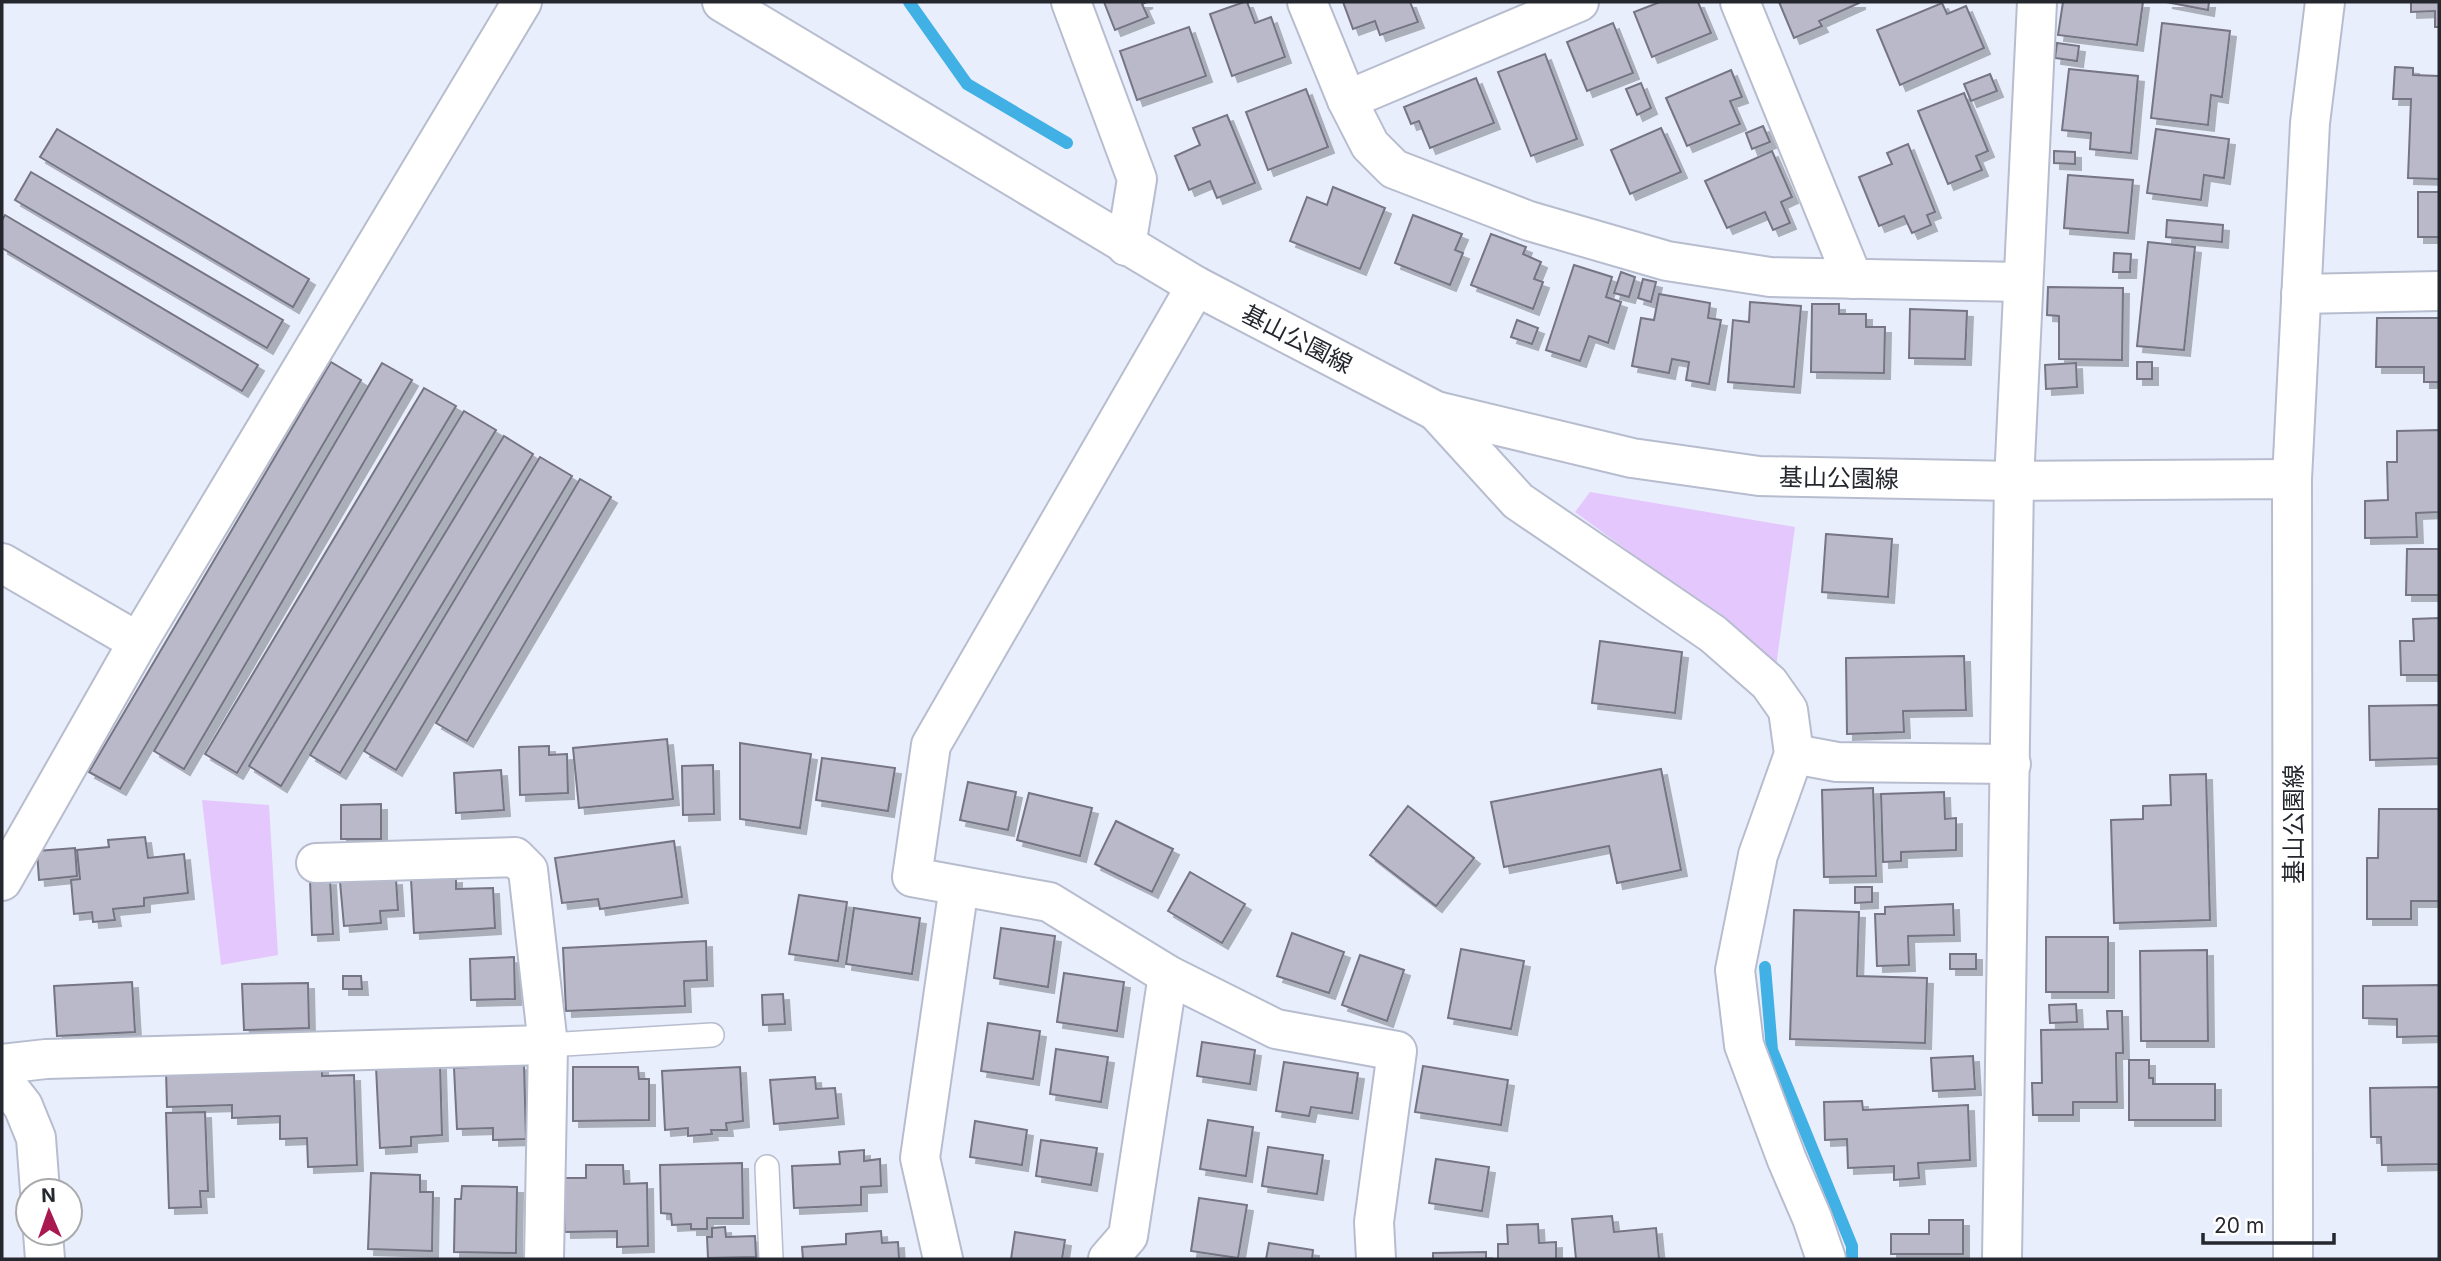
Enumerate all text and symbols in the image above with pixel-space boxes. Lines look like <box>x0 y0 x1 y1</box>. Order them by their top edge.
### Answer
street label: 基山公園線 <box>1237 299 1357 379</box>
street label: 基山公園線 <box>1779 462 1899 494</box>
street label: 基山公園線 <box>2279 764 2308 884</box>
north arrow <box>14 1177 84 1247</box>
text: N <box>41 1184 56 1207</box>
scale bar <box>2203 1202 2334 1246</box>
text: 20 m <box>2214 1213 2264 1238</box>

